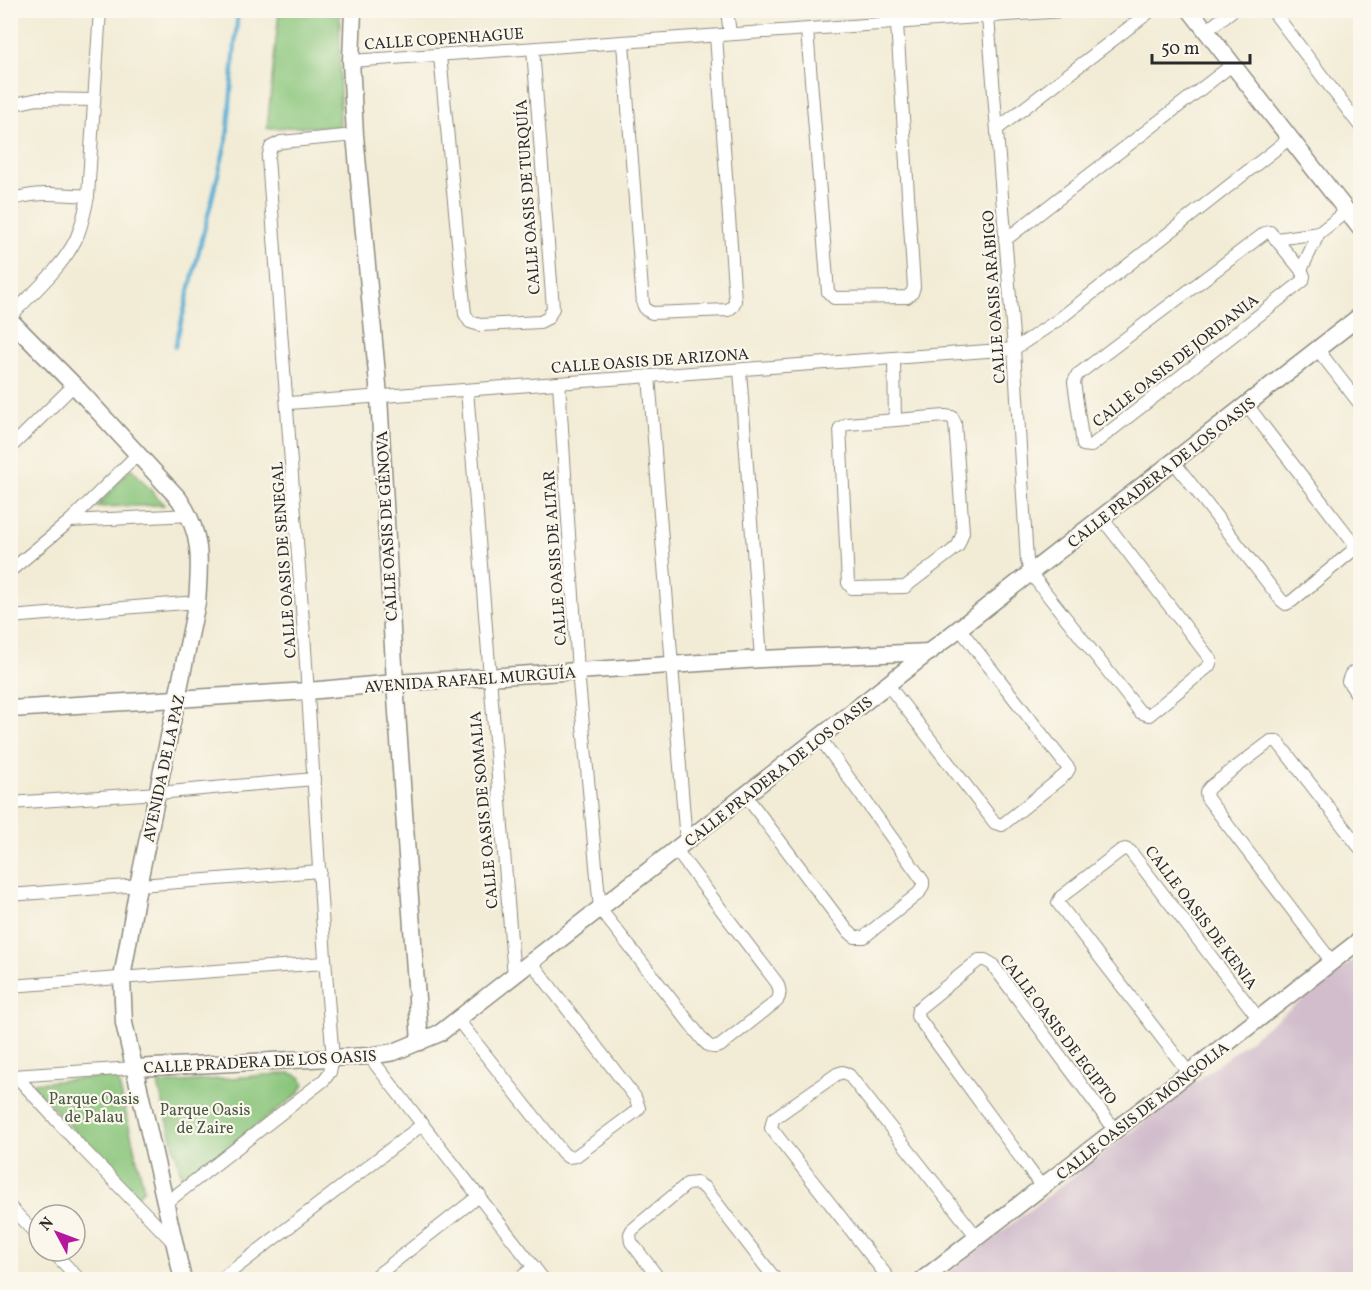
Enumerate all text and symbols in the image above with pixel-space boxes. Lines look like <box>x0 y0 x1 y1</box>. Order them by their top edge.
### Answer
street label: CALLE COPENHAGUE <box>364 23 525 57</box>
scale bar <box>1152 27 1250 65</box>
text: 50 m <box>1161 37 1200 62</box>
street label: CALLE OASIS DE TURQUÍA <box>511 98 547 295</box>
street label: CALLE OASIS ARÁBIGO <box>978 209 1012 384</box>
street label: CALLE OASIS DE JORDANIA <box>1089 290 1264 433</box>
street label: CALLE OASIS DE ARIZONA <box>550 344 750 380</box>
street label: CALLE PRADERA DE LOS OASIS <box>1063 393 1261 554</box>
street label: CALLE OASIS DE GÉNOVA <box>372 430 404 622</box>
street label: CALLE OASIS DE SENEGAL <box>267 461 303 659</box>
street label: CALLE OASIS DE ALTAR <box>539 469 573 646</box>
street label: AVENIDA RAFAEL MURGUÍA <box>364 663 577 699</box>
street label: AVENIDA DE LA PAZ <box>139 692 191 844</box>
street label: CALLE PRADERA DE LOS OASIS <box>680 692 878 853</box>
street label: CALLE OASIS DE SOMALIA <box>465 710 505 910</box>
street label: CALLE OASIS DE KENIA <box>1139 842 1262 995</box>
street label: CALLE OASIS DE EGIPTO <box>994 951 1121 1110</box>
street label: CALLE OASIS DE MONGOLIA <box>1052 1037 1234 1186</box>
street label: CALLE PRADERA DE LOS OASIS <box>143 1046 377 1080</box>
park label: Parque Oasis de Palau <box>49 1089 139 1129</box>
park label: Parque Oasis de Zaire <box>160 1100 250 1140</box>
north arrow <box>27 1203 87 1263</box>
text: N <box>35 1213 60 1236</box>

